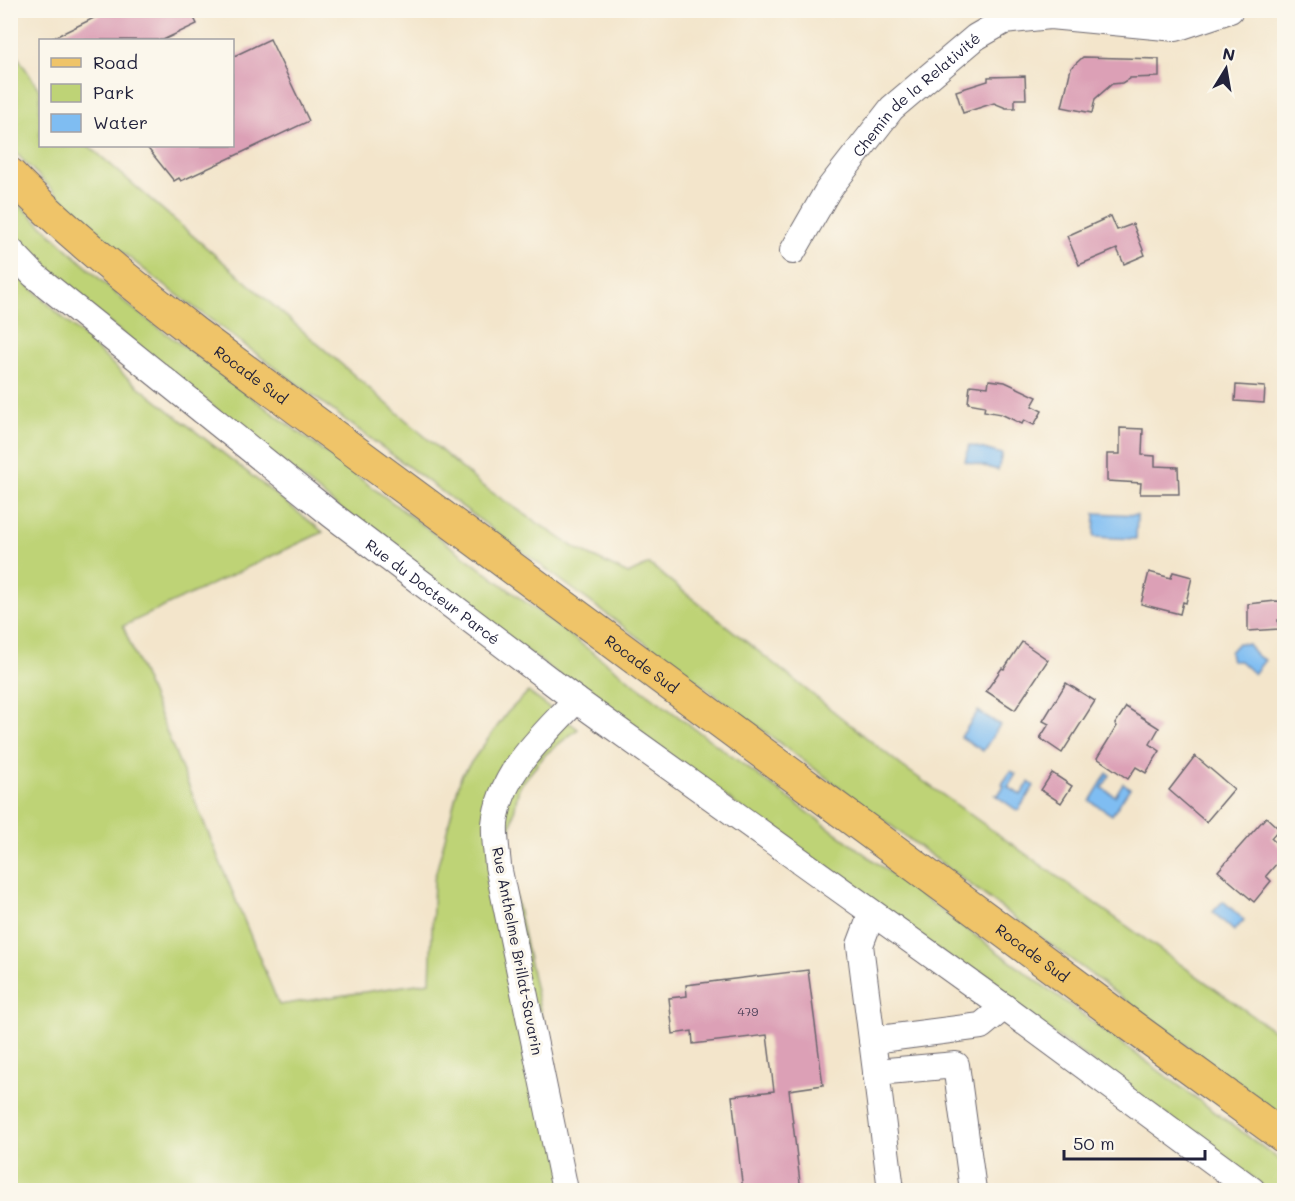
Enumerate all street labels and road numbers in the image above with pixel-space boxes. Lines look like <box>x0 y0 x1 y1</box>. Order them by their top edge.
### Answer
street label: Chemin de la Relativité <box>848 28 984 161</box>
street label: Rocade Sud <box>210 341 292 408</box>
street label: Rue du Docteur Parcé <box>362 534 504 649</box>
street label: Rocade Sud <box>601 630 683 697</box>
street label: Rue Anthelme Brillat-Savarin <box>488 845 548 1057</box>
street label: Rocade Sud <box>992 919 1073 986</box>

